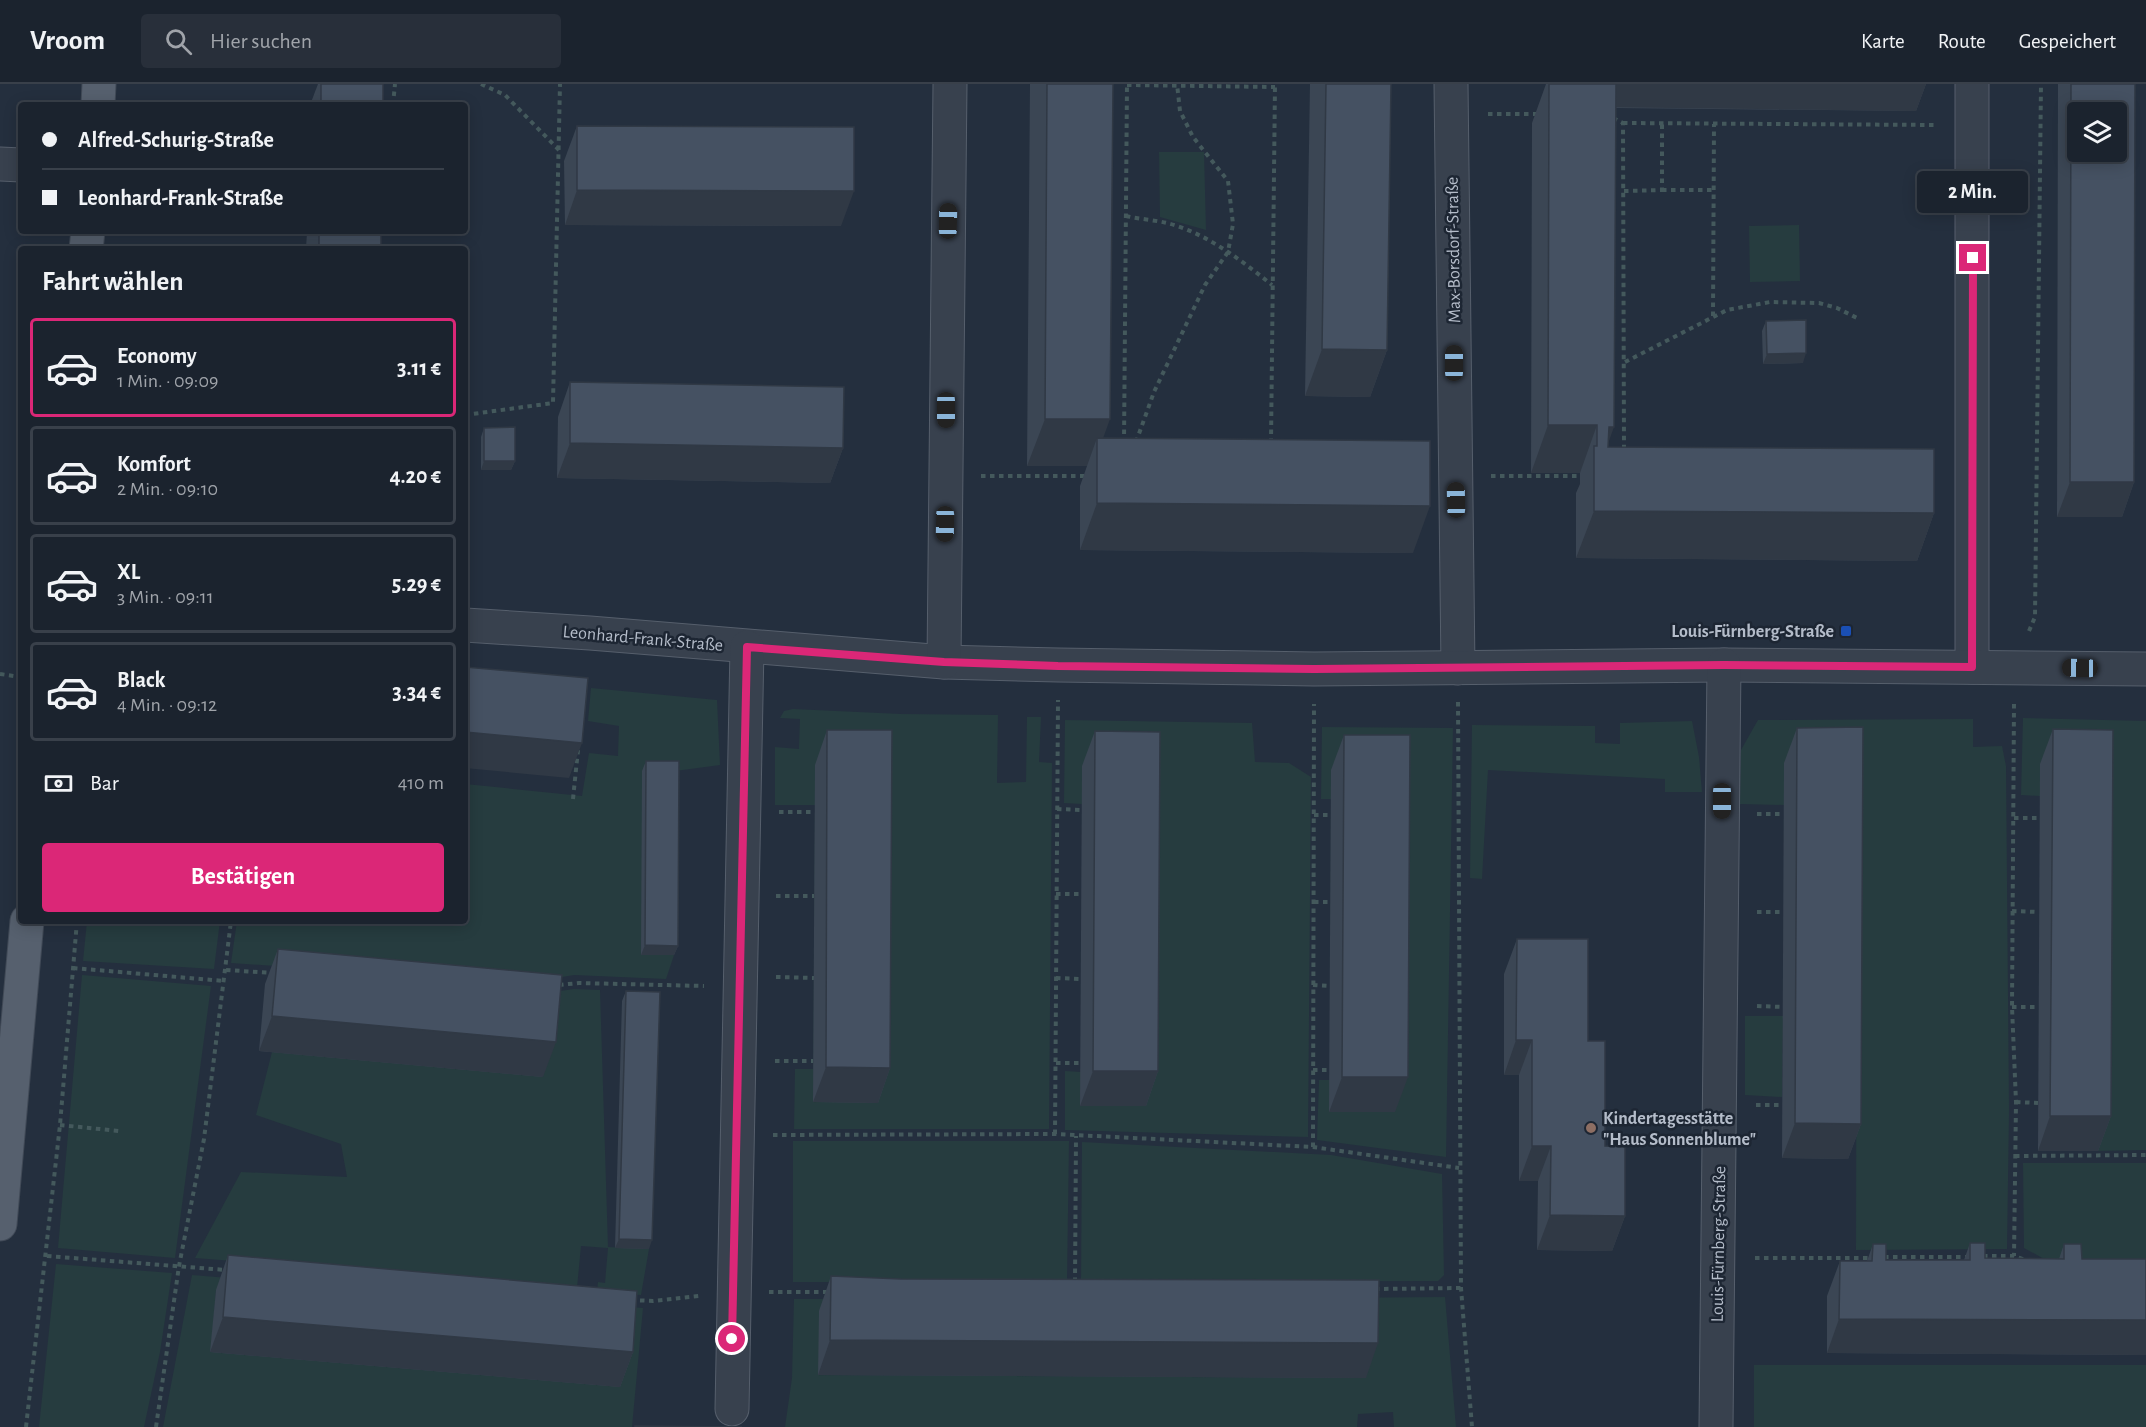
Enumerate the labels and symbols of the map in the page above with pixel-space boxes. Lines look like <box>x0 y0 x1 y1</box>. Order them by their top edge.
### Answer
callout: 2 Min. <box>1918 171 2028 213</box>
street label: Max-Borsdorf-Straße <box>1444 177 1464 323</box>
car <box>939 203 957 239</box>
route end <box>1959 244 1986 271</box>
car <box>1445 345 1463 381</box>
car <box>937 392 955 428</box>
car <box>1447 482 1465 518</box>
car <box>936 506 954 542</box>
street label: Leonhard-Frank-Straße <box>562 623 724 655</box>
place label: Louis-Fürnberg-Straße <box>1671 623 1834 641</box>
marker: Louis-Fürnberg-Straße <box>1839 624 1853 638</box>
car <box>2062 659 2098 677</box>
car <box>1713 783 1731 819</box>
place label: Kindertagesstätte "Haus Sonnenblume" <box>1603 1110 1756 1149</box>
marker: Kindertagesstätte "Haus Sonnenblume" <box>1584 1121 1598 1135</box>
street label: Louis-Fürnberg-Straße <box>1709 1166 1729 1322</box>
route start <box>718 1325 745 1352</box>

